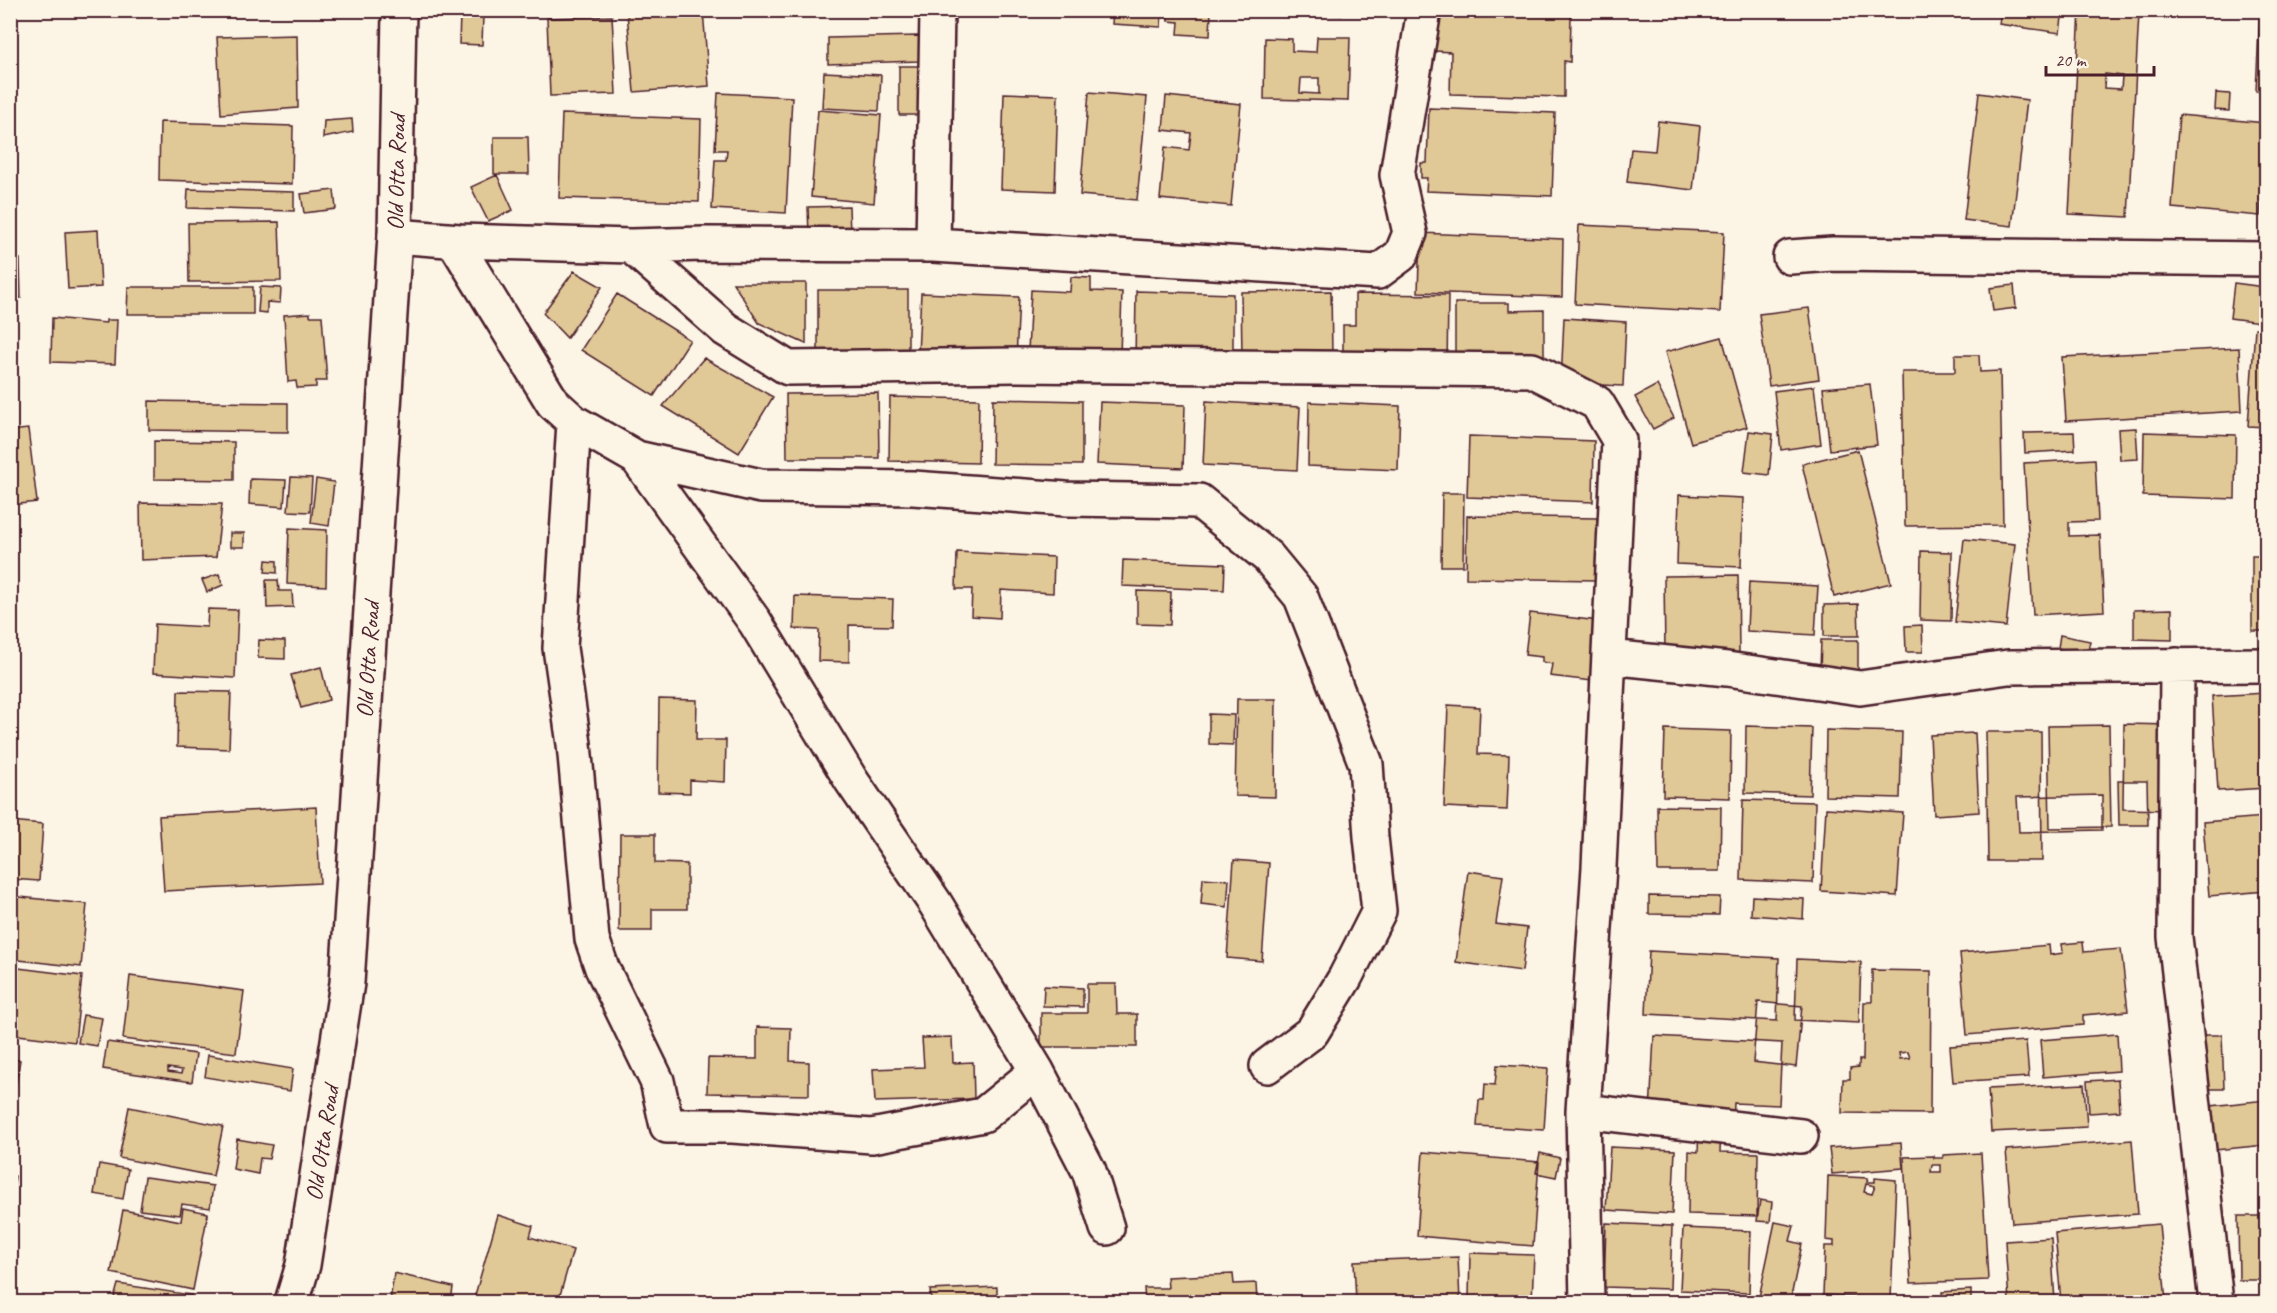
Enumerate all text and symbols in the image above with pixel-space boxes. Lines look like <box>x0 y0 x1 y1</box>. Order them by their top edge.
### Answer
scale bar <box>2046 39 2154 77</box>
text: 20 m <box>2055 49 2088 71</box>
street label: Old Otta Road <box>380 111 412 231</box>
street label: Old Otta Road <box>349 597 387 719</box>
street label: Old Otta Road <box>298 1080 346 1203</box>

